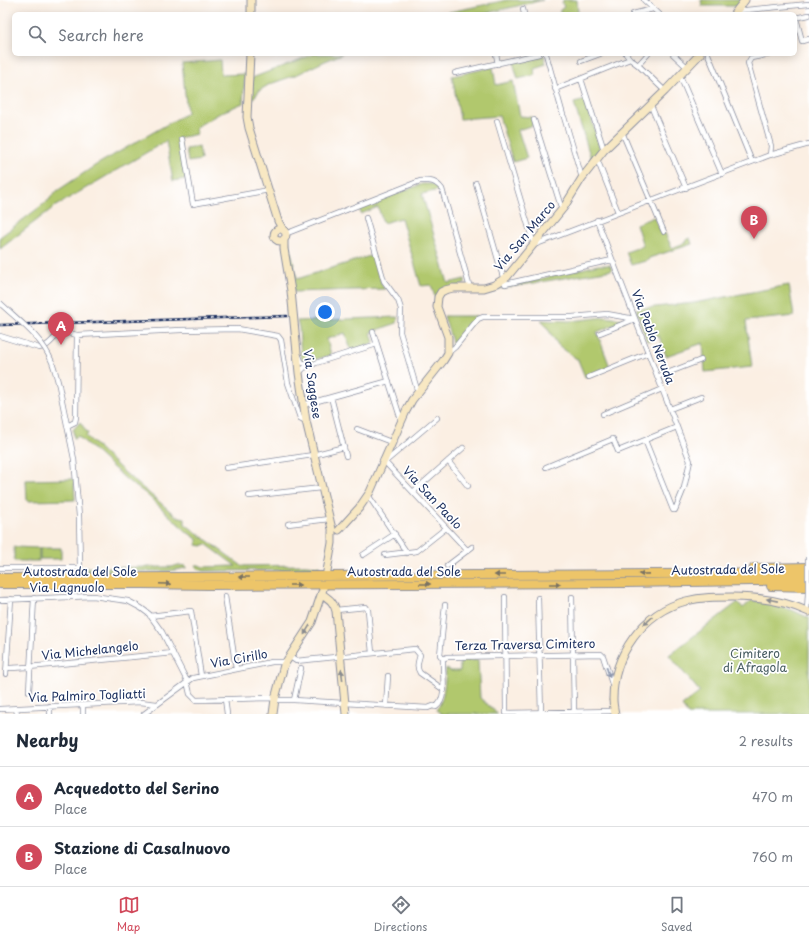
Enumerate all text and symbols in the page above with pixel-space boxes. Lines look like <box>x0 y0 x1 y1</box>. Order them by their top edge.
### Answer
search box <box>12 12 797 56</box>
icon: search <box>26 23 48 45</box>
text: Search here <box>58 23 144 46</box>
street label: Via San Marco <box>489 196 559 275</box>
pin: B <box>741 206 767 239</box>
street label: Via Pablo Neruda <box>628 287 680 387</box>
your location <box>315 302 335 322</box>
pin: A <box>48 312 74 345</box>
street label: Via Saggese <box>299 348 327 420</box>
street label: Via San Paolo <box>399 462 467 533</box>
street label: Autostrada del Sole <box>671 559 785 579</box>
street label: Autostrada del Sole <box>23 562 137 580</box>
street label: Autostrada del Sole <box>347 562 461 580</box>
one-way arrow <box>637 571 650 577</box>
one-way arrow <box>493 572 506 578</box>
one-way arrow <box>237 574 250 580</box>
street label: Via Lagnuolo <box>30 578 105 596</box>
one-way arrow <box>549 580 561 587</box>
one-way arrow <box>159 581 172 587</box>
one-way arrow <box>419 581 432 587</box>
one-way arrow <box>289 582 302 588</box>
one-way arrow <box>766 597 778 603</box>
one-way arrow <box>643 617 654 626</box>
one-way arrow <box>304 624 311 636</box>
street label: Terza Traversa Cimitero <box>454 634 596 654</box>
street label: Via Michelangelo <box>41 636 140 664</box>
street label: Via Cirillo <box>209 644 269 672</box>
park label: Cimitero di Afragola <box>723 644 787 676</box>
one-way arrow <box>605 666 611 678</box>
one-way arrow <box>339 669 346 681</box>
street label: Via Palmiro Togliatti <box>28 684 146 706</box>
text: Nearby <box>16 727 78 753</box>
text: 2 results <box>739 731 793 750</box>
text: Acquedotto del Serino <box>54 776 219 799</box>
text: A <box>24 787 34 806</box>
text: 470 m <box>752 787 793 806</box>
text: Place <box>54 799 87 818</box>
text: Stazione di Casalnuovo <box>54 836 230 859</box>
text: B <box>25 847 33 866</box>
text: 760 m <box>752 847 793 866</box>
text: Place <box>54 859 87 878</box>
tab: Map <box>117 894 140 935</box>
tab: Directions <box>374 894 427 935</box>
tab: Saved <box>661 894 692 935</box>

